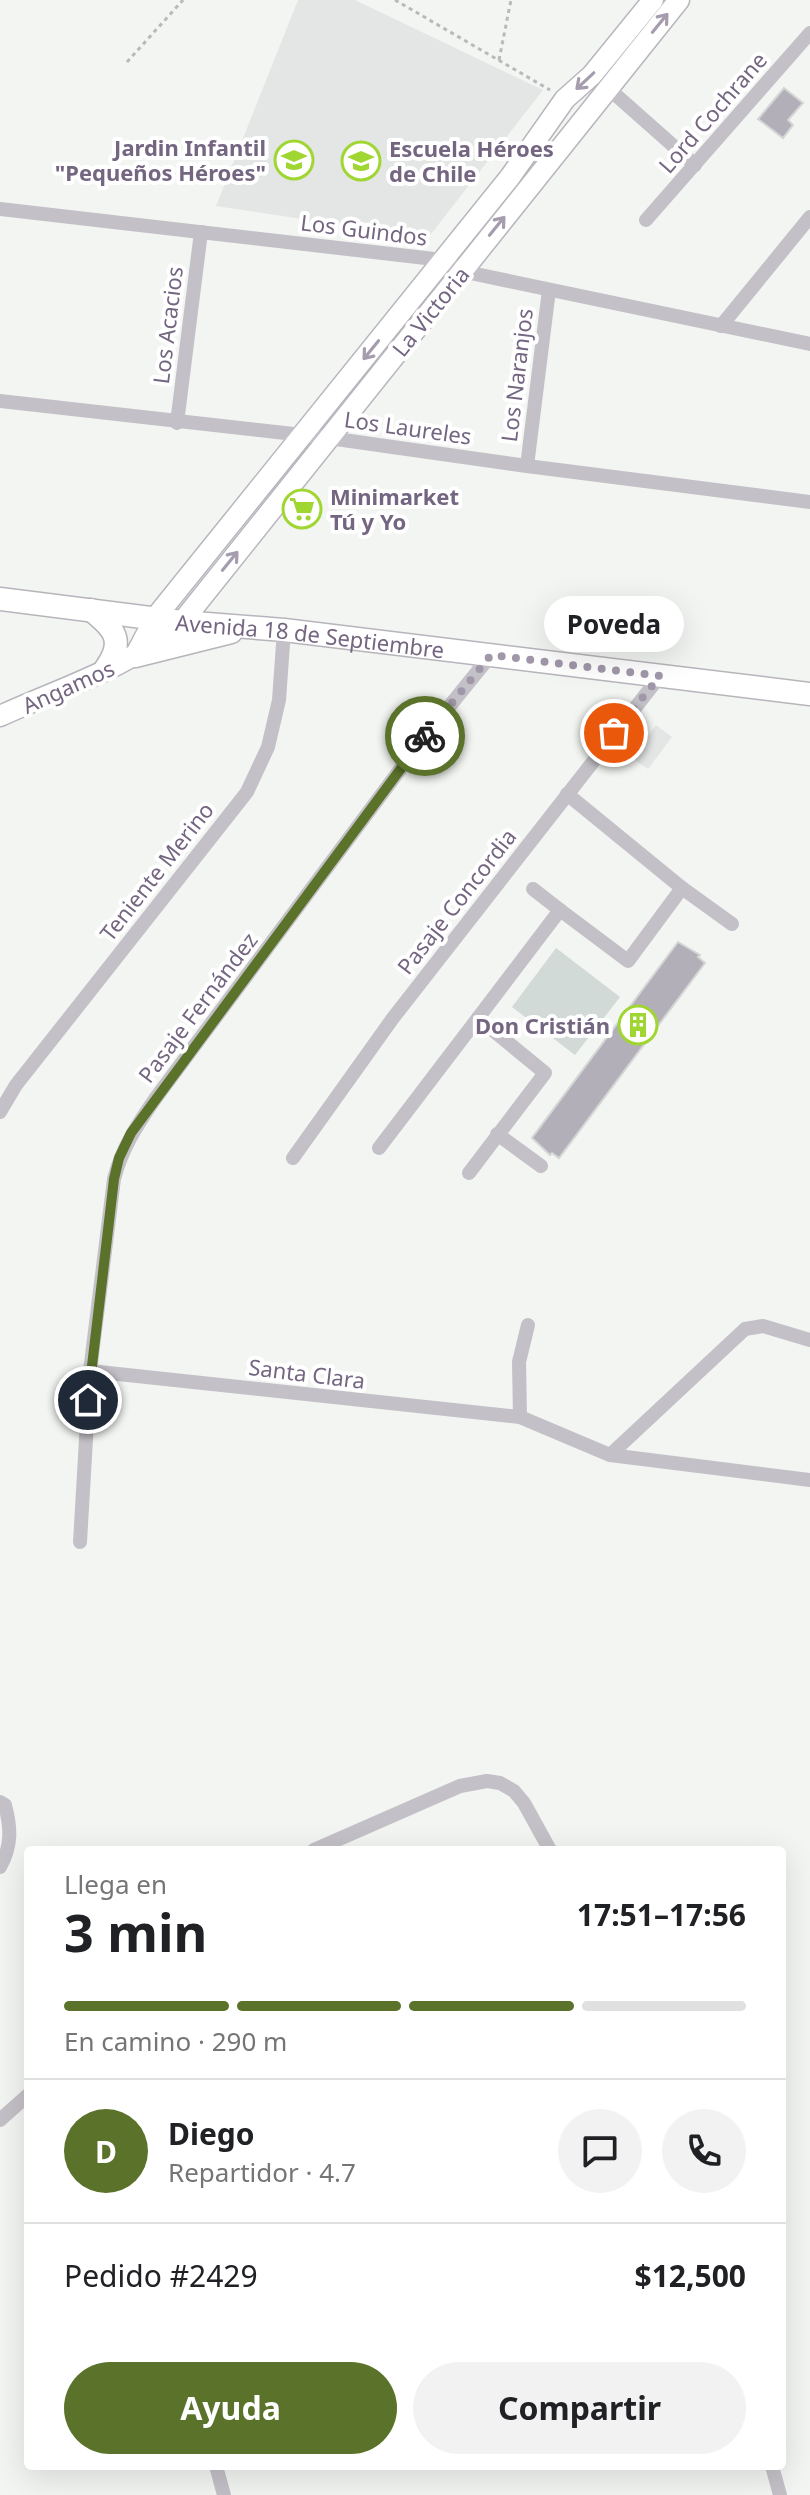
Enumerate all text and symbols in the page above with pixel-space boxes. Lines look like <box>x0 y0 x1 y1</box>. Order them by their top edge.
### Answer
one-way arrow <box>651 13 669 34</box>
street label: Lord Cochrane <box>651 45 773 179</box>
one-way arrow <box>575 72 595 90</box>
place label: Jardin Infantil "Pequeños Héroes" <box>55 132 266 187</box>
place label: Escuela Héroes de Chile <box>389 133 554 188</box>
school or university icon: Jardin Infantil "Pequeños Héroes" <box>273 139 315 181</box>
school or university icon: Escuela Héroes de Chile <box>340 140 382 182</box>
street label: Los Guindos <box>299 206 429 252</box>
one-way arrow <box>489 216 506 237</box>
street label: La Victoria <box>385 260 475 362</box>
street label: Los Acacios <box>145 265 189 385</box>
street label: Los Naranjos <box>493 307 539 443</box>
one-way arrow <box>362 339 380 360</box>
street label: Los Laureles <box>342 403 474 451</box>
place label: Minimarket Tú y Yo <box>330 481 459 536</box>
supermarket icon: Minimarket Tú y Yo <box>281 488 323 530</box>
one-way arrow <box>222 551 239 572</box>
callout: Poveda <box>544 597 684 653</box>
text: Poveda <box>567 606 661 642</box>
street label: Avenida 18 de Septiembre <box>174 607 446 664</box>
street label: Angamos <box>17 652 119 720</box>
courier <box>385 696 465 776</box>
pin <box>580 699 648 767</box>
icon: bag <box>592 711 636 755</box>
icon: bike <box>403 714 447 758</box>
street label: Teniente Merino <box>92 795 220 947</box>
street label: Pasaje Concordia <box>390 822 522 980</box>
street label: Pasaje Fernández <box>131 926 263 1088</box>
building icon: Don Cristián <box>617 1004 659 1046</box>
place label: Don Cristián <box>475 1010 610 1040</box>
street label: Santa Clara <box>247 1351 367 1395</box>
pin <box>54 1366 122 1434</box>
icon: home <box>66 1378 110 1422</box>
text: Llega en <box>64 1866 167 1902</box>
text: 17:51–17:56 <box>577 1894 746 1935</box>
text: 3 min <box>64 1896 207 1967</box>
text: En camino · 290 m <box>64 2023 287 2059</box>
button: chat <box>558 2109 642 2193</box>
button: phone <box>662 2109 746 2193</box>
text: Diego <box>168 2113 255 2154</box>
text: D <box>95 2131 117 2172</box>
text: Repartidor · 4.7 <box>168 2154 356 2190</box>
text: Pedido #2429 <box>64 2255 258 2296</box>
text: $12,500 <box>634 2255 746 2296</box>
button: Ayuda <box>64 2362 397 2454</box>
button: Compartir <box>413 2362 746 2454</box>

